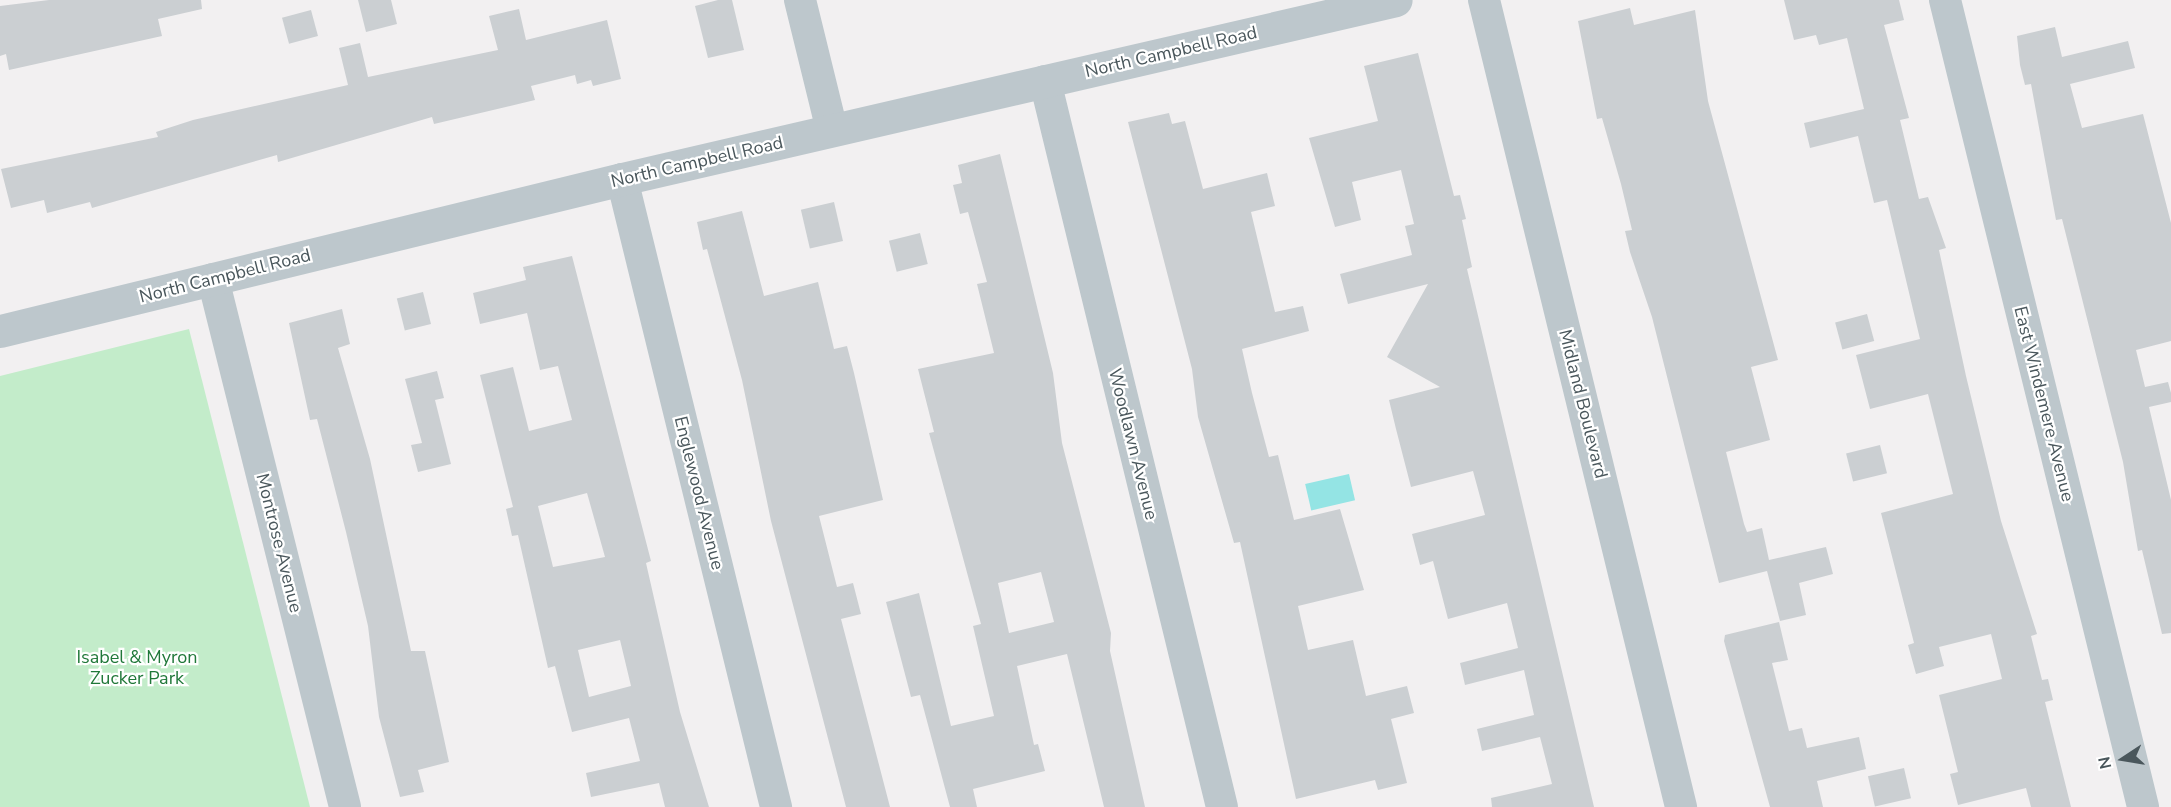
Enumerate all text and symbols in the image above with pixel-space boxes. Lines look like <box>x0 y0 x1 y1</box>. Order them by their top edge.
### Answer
street label: North Campbell Road <box>1083 22 1259 82</box>
street label: North Campbell Road <box>609 132 785 192</box>
street label: North Campbell Road <box>137 244 313 308</box>
street label: East Windemere Avenue <box>2009 304 2079 504</box>
street label: Midland Boulevard <box>1554 327 1612 481</box>
street label: Woodlawn Avenue <box>1104 366 1162 522</box>
street label: Englewood Avenue <box>669 414 729 572</box>
street label: Montrose Avenue <box>251 471 307 615</box>
park label: Isabel & Myron Zucker Park <box>76 647 198 690</box>
north arrow <box>2093 729 2153 789</box>
text: N <box>2093 755 2117 771</box>

